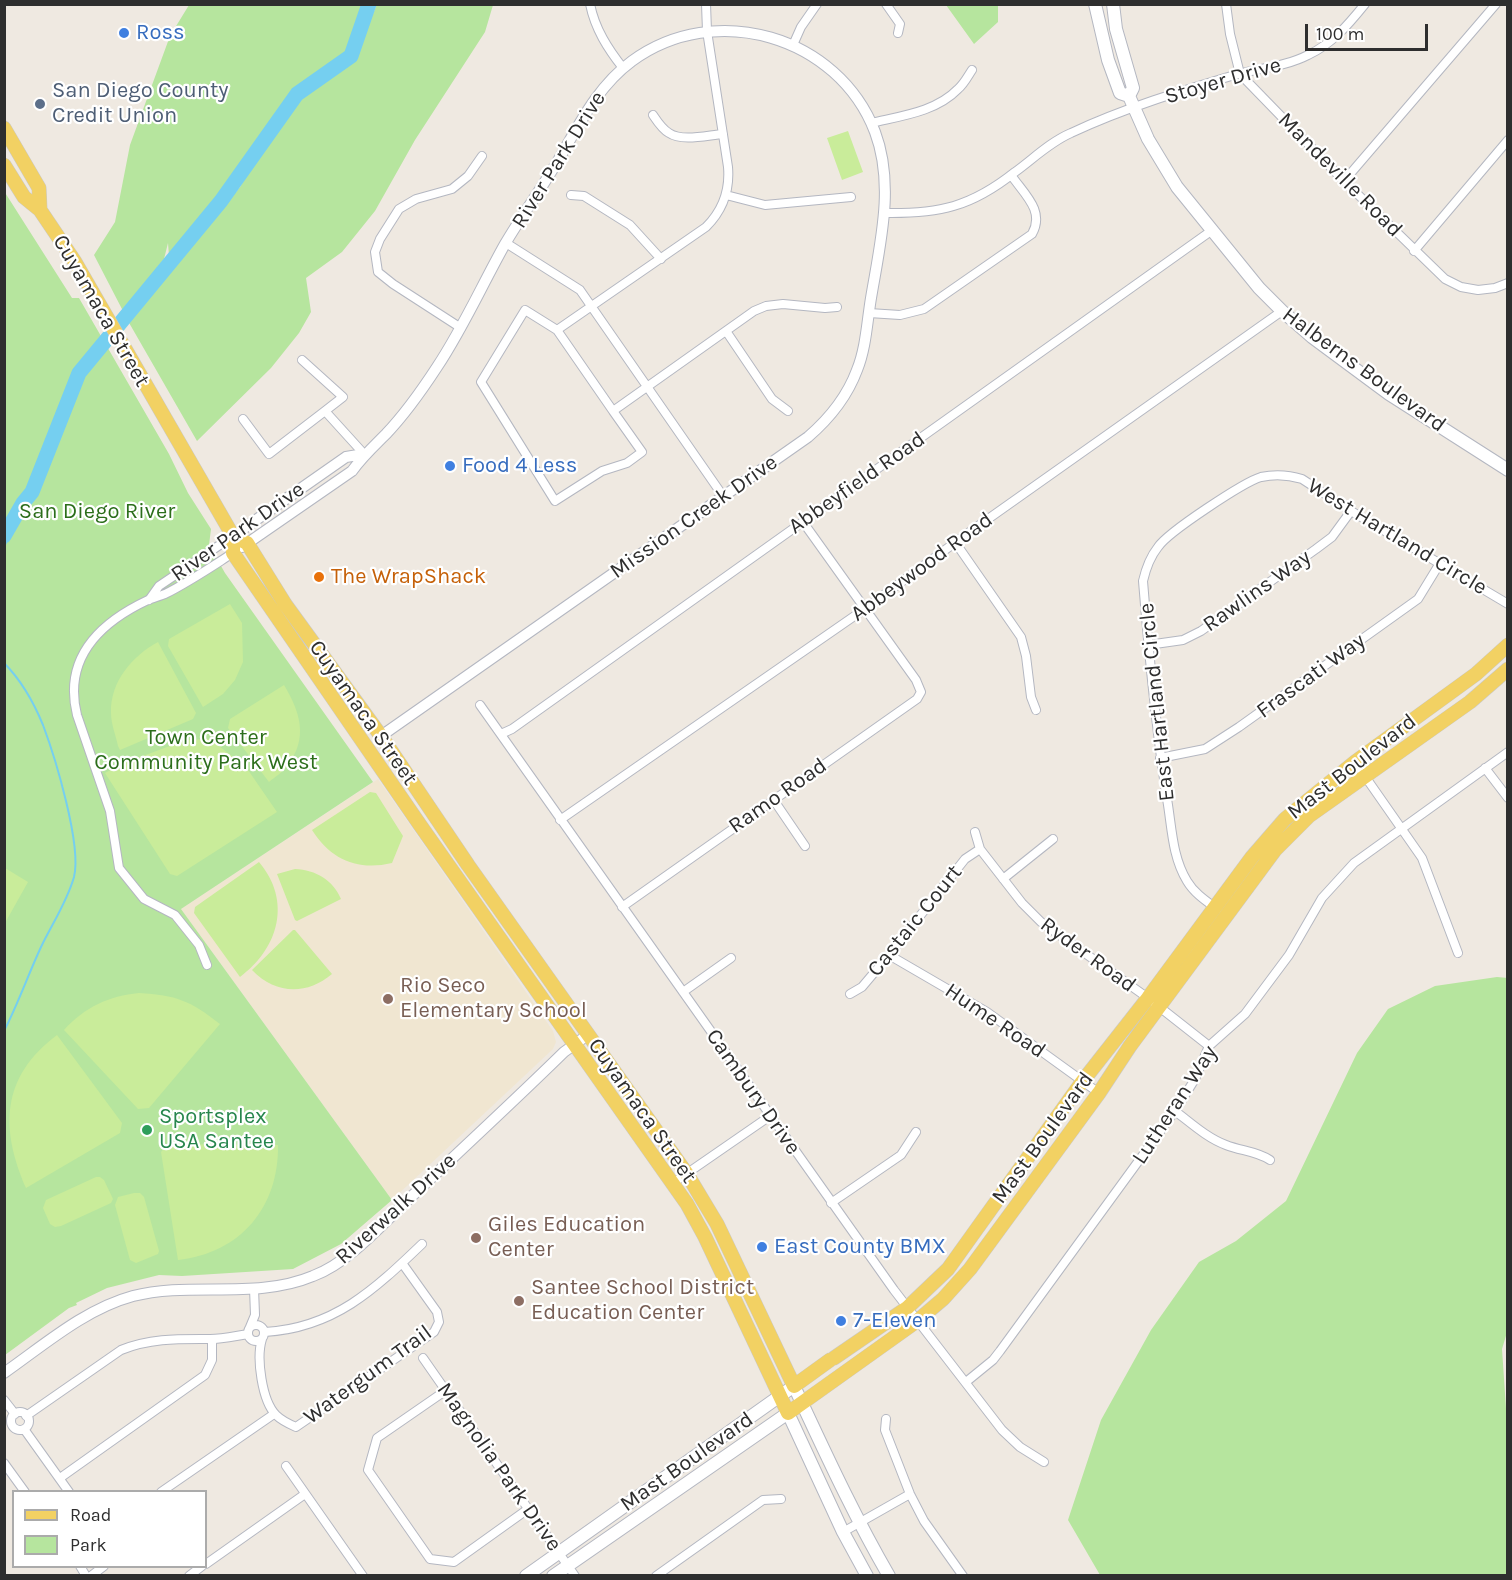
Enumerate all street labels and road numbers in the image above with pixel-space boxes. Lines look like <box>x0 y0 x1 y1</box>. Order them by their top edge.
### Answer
street label: Stoyer Drive <box>1162 52 1284 110</box>
street label: River Park Drive <box>506 87 612 233</box>
street label: Mandeville Road <box>1272 107 1408 243</box>
street label: Cuyamaca Street <box>47 230 155 392</box>
street label: Halberns Boulevard <box>1277 302 1451 438</box>
street label: Abbeyfield Road <box>784 426 930 540</box>
street label: Mission Creek Drive <box>605 449 783 585</box>
street label: West Hartland Circle <box>1302 473 1492 601</box>
street label: River Park Drive <box>166 476 310 588</box>
street label: Abbeywood Road <box>846 507 998 627</box>
street label: Rawlins Way <box>1198 544 1316 638</box>
street label: East Hartland Circle <box>1133 602 1181 802</box>
street label: Frascati Way <box>1251 628 1371 724</box>
street label: Cuyamaca Street <box>303 635 423 791</box>
street label: Mast Boulevard <box>1282 708 1422 826</box>
street label: Ramo Road <box>724 752 832 840</box>
street label: Castaic Court <box>862 860 968 982</box>
street label: Ryder Road <box>1035 911 1141 999</box>
street label: Hume Road <box>940 978 1050 1064</box>
street label: Cambury Drive <box>700 1024 806 1160</box>
street label: Cuyamaca Street <box>582 1033 702 1189</box>
street label: Lutheran Way <box>1127 1041 1223 1169</box>
street label: Mast Boulevard <box>986 1067 1100 1209</box>
street label: Riverwalk Drive <box>330 1148 462 1270</box>
street label: Watergum Trail <box>299 1320 437 1430</box>
street label: Magnolia Park Drive <box>431 1378 567 1556</box>
street label: Mast Boulevard <box>615 1406 759 1518</box>

